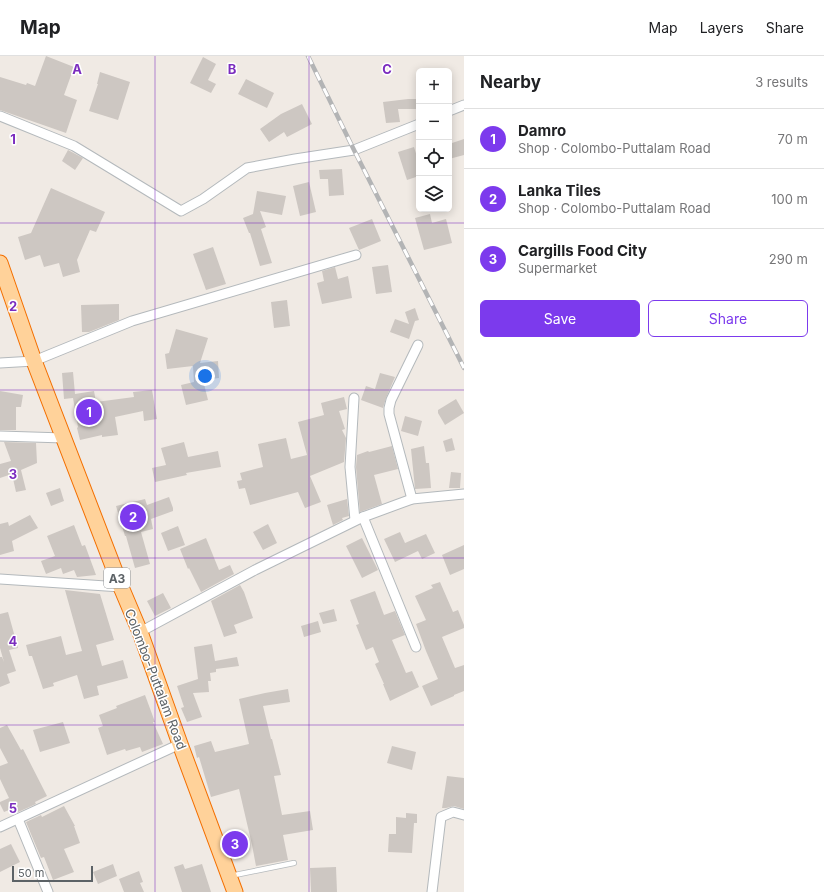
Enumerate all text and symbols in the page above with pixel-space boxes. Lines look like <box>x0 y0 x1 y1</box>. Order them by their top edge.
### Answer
text: Map <box>20 16 61 39</box>
text: Map <box>649 19 678 36</box>
text: Layers <box>700 19 744 36</box>
text: Share <box>766 19 804 36</box>
text: A <box>72 61 82 77</box>
text: B <box>228 61 237 77</box>
text: C <box>382 61 392 77</box>
map controls <box>416 68 452 212</box>
button: + <box>416 68 452 104</box>
text: Nearby <box>480 72 541 92</box>
text: 3 results <box>755 74 808 90</box>
button: − <box>416 104 452 140</box>
text: Damro <box>518 121 566 140</box>
text: 1 <box>10 131 16 147</box>
text: 1 <box>490 131 496 147</box>
text: 70 m <box>778 131 808 147</box>
button: locate <box>416 140 452 176</box>
text: Shop · Colombo-Puttalam Road <box>518 140 711 156</box>
button: layers <box>416 176 452 212</box>
text: Lanka Tiles <box>518 181 601 200</box>
text: 2 <box>489 191 497 207</box>
text: 100 m <box>771 191 808 207</box>
text: Shop · Colombo-Puttalam Road <box>518 200 711 216</box>
text: Cargills Food City <box>518 241 647 260</box>
text: 3 <box>489 251 497 267</box>
text: 290 m <box>769 251 808 267</box>
text: Supermarket <box>518 260 597 276</box>
text: 2 <box>9 298 17 314</box>
button: Save <box>480 300 640 337</box>
button: Share <box>648 300 808 337</box>
your location <box>195 366 215 386</box>
pin: 1 <box>76 397 102 427</box>
text: 3 <box>9 466 17 482</box>
pin: 2 <box>120 502 146 532</box>
road number: A3 <box>104 568 130 588</box>
street label: Colombo-Puttalam Road <box>122 606 190 752</box>
text: 4 <box>9 633 18 649</box>
text: 5 <box>9 800 17 816</box>
pin: 3 <box>222 829 248 859</box>
scale bar <box>12 864 93 883</box>
text: 50 m <box>18 866 44 880</box>

